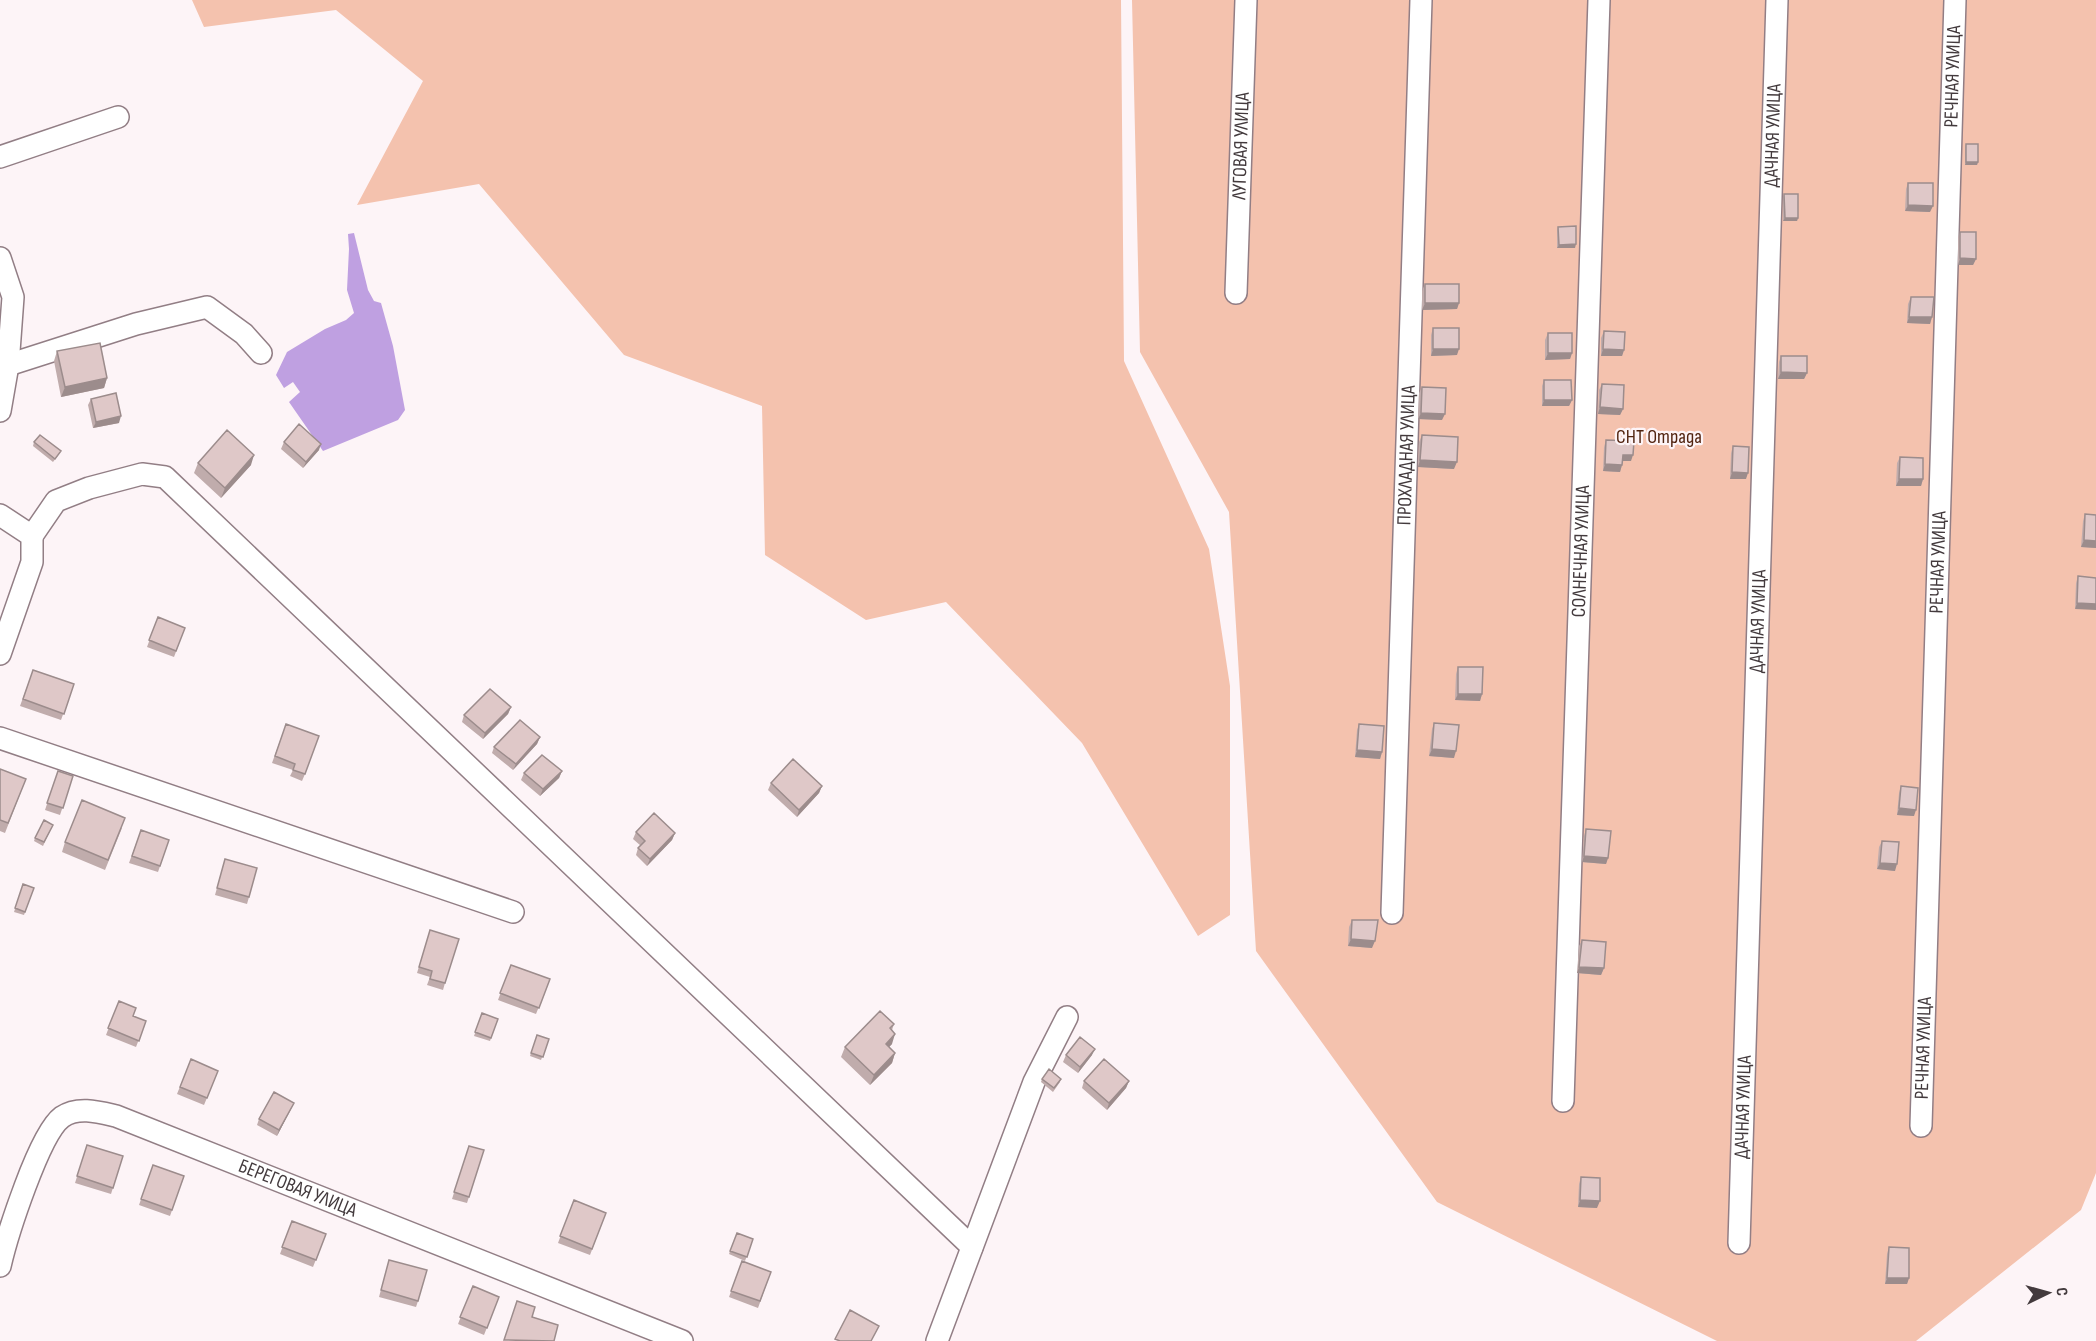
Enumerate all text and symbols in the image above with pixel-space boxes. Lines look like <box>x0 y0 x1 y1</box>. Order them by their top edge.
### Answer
street label: РЕЧНАЯ УЛИЦА <box>1939 24 1966 128</box>
street label: ДАЧНАЯ УЛИЦА <box>1759 83 1786 188</box>
street label: ЛУГОВАЯ УЛИЦА <box>1227 91 1255 201</box>
street label: ПРОХЛАДНАЯ УЛИЦА <box>1392 384 1421 526</box>
park label: СНТ Отрада <box>1616 425 1702 449</box>
street label: СОЛНЕЧНАЯ УЛИЦА <box>1567 485 1595 618</box>
street label: РЕЧНАЯ УЛИЦА <box>1924 510 1952 614</box>
street label: ДАЧНАЯ УЛИЦА <box>1744 569 1772 673</box>
street label: РЕЧНАЯ УЛИЦА <box>1910 996 1937 1100</box>
street label: ДАЧНАЯ УЛИЦА <box>1730 1055 1757 1159</box>
street label: БЕРЕГОВАЯ УЛИЦА <box>235 1154 361 1223</box>
north arrow <box>2018 1263 2078 1323</box>
text: С <box>2052 1287 2071 1297</box>

